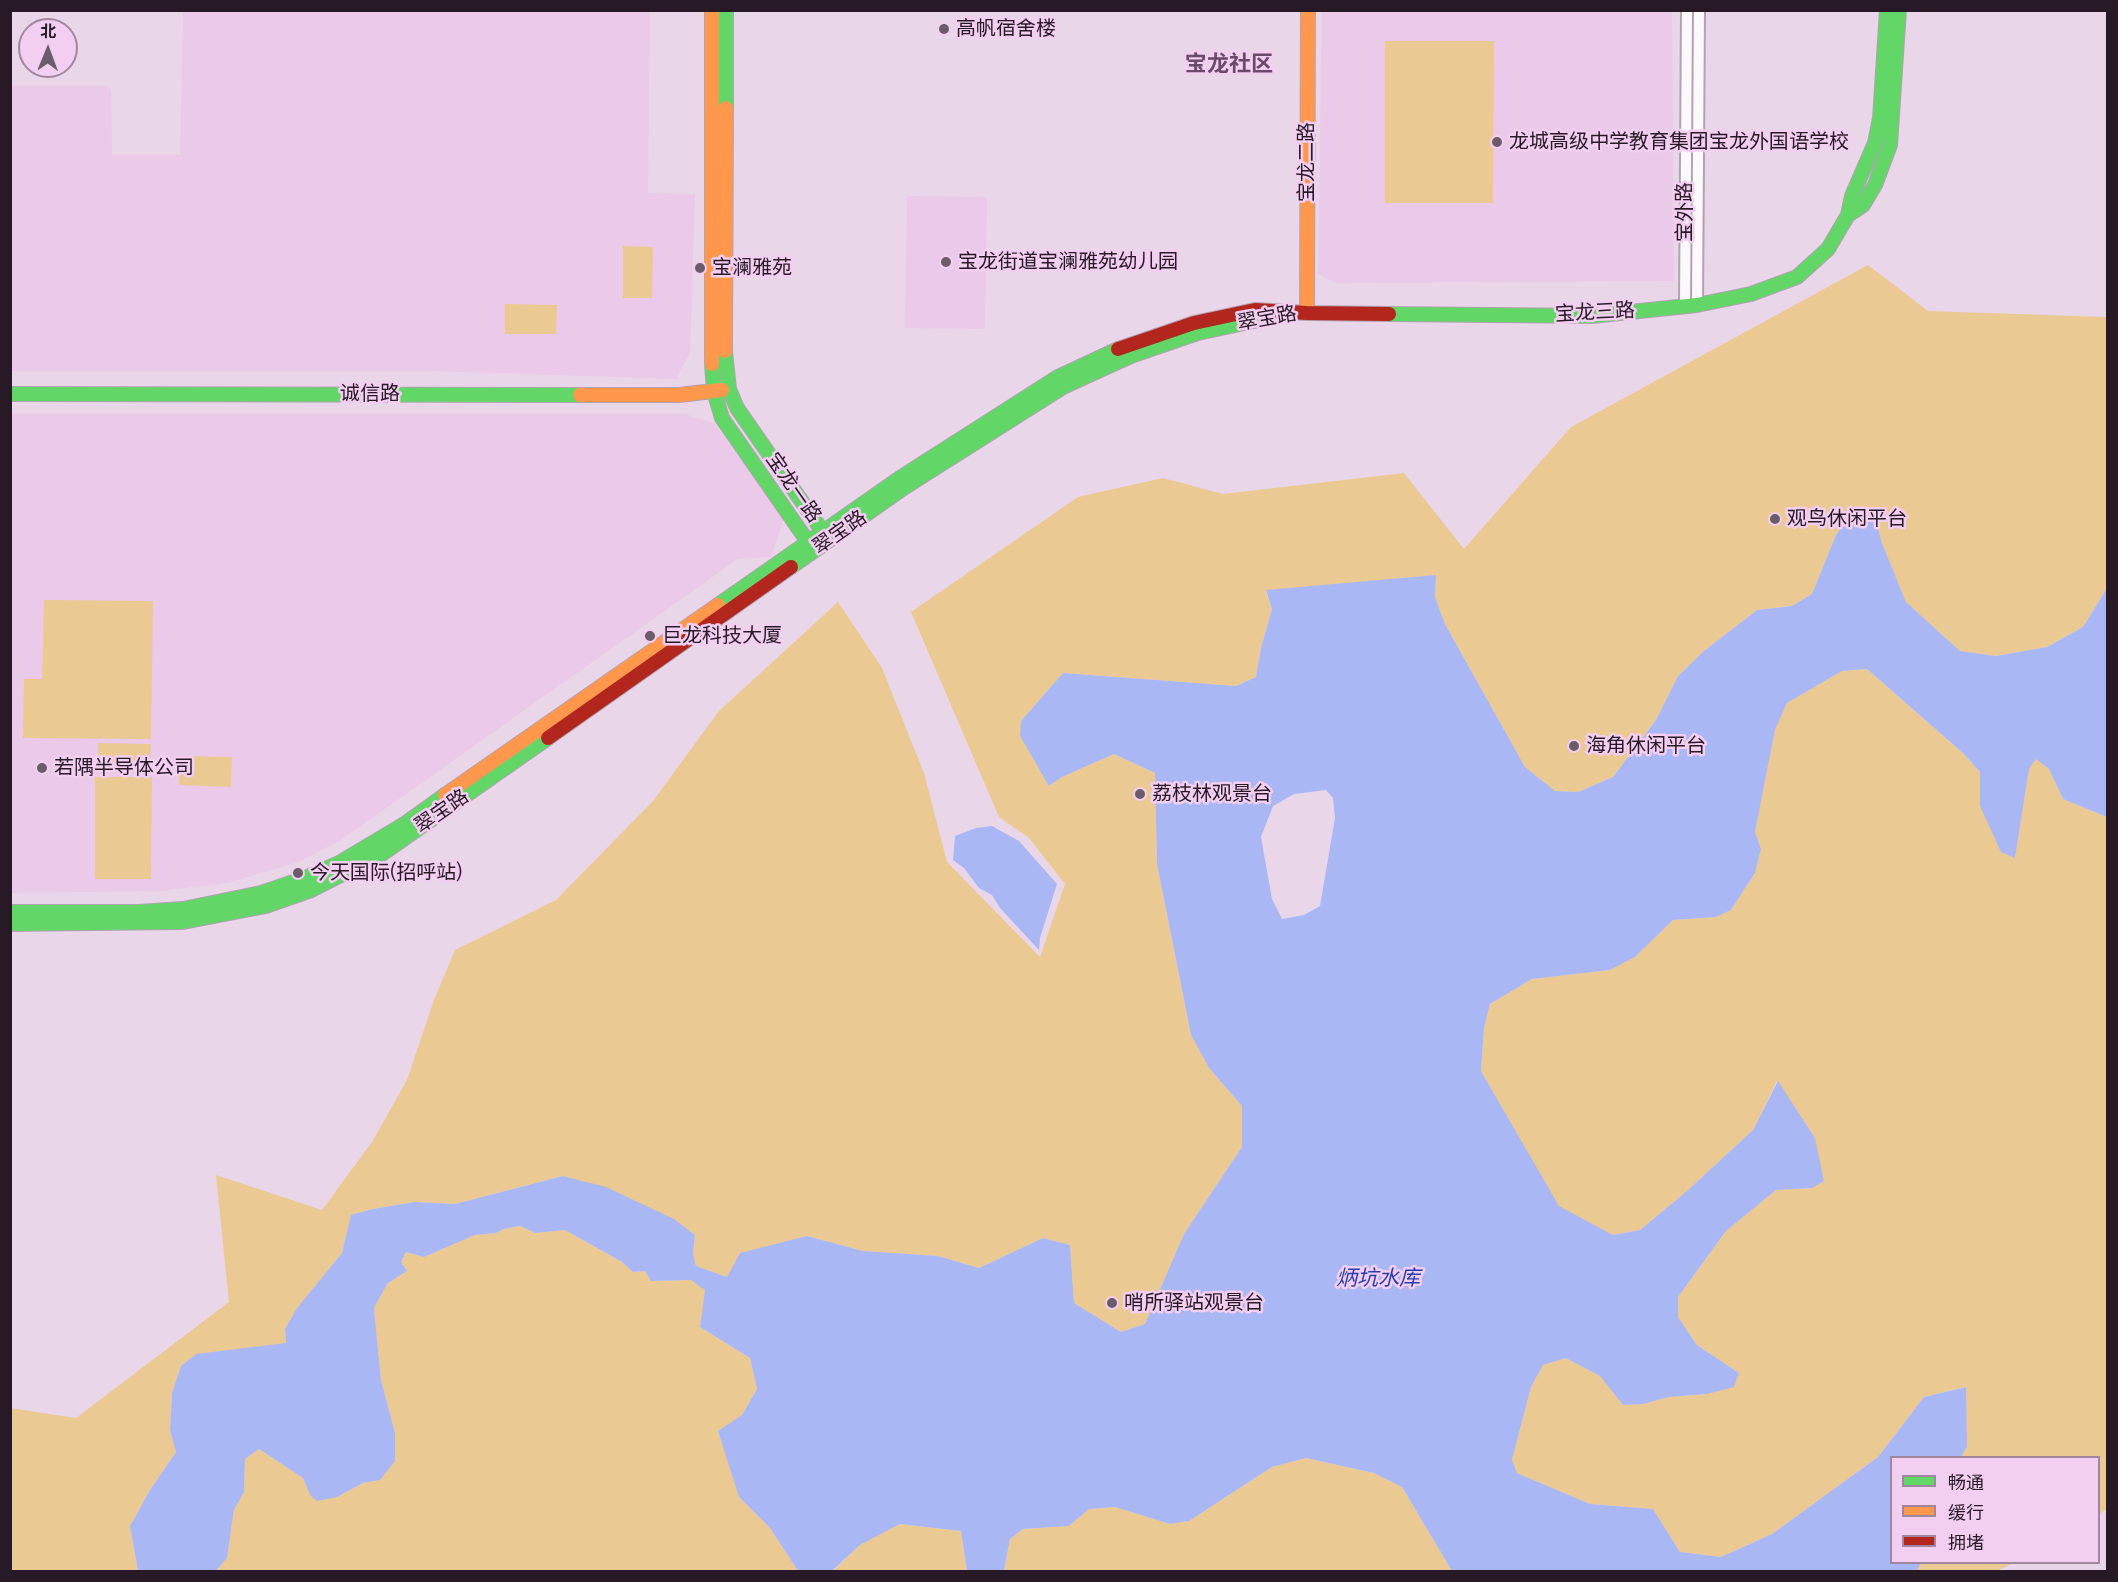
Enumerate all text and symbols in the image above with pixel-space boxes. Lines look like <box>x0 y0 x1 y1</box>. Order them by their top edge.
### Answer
place label: 高帆宿舍楼 <box>956 17 1056 41</box>
north arrow <box>18 18 78 78</box>
text: 北 <box>40 22 56 41</box>
marker: 高帆宿舍楼 <box>937 22 951 36</box>
district label: 宝龙社区 <box>1185 52 1273 78</box>
street label: 宝龙二路 <box>1295 122 1319 202</box>
place label: 龙城高级中学教育集团宝龙外国语学校 <box>1509 130 1849 154</box>
marker: 龙城高级中学教育集团宝龙外国语学校 <box>1490 135 1504 149</box>
street label: 宝外路 <box>1673 182 1697 242</box>
place label: 宝龙街道宝澜雅苑幼儿园 <box>958 250 1178 274</box>
marker: 宝龙街道宝澜雅苑幼儿园 <box>939 255 953 269</box>
place label: 宝澜雅苑 <box>712 256 792 280</box>
marker: 宝澜雅苑 <box>693 261 707 275</box>
street label: 宝龙三路 <box>1554 299 1636 327</box>
street label: 翠宝路 <box>1235 302 1299 336</box>
street label: 诚信路 <box>340 382 400 406</box>
street label: 宝龙一路 <box>760 448 826 528</box>
street label: 翠宝路 <box>809 506 871 560</box>
place label: 观鸟休闲平台 <box>1787 507 1907 531</box>
marker: 观鸟休闲平台 <box>1768 512 1782 526</box>
place label: 巨龙科技大厦 <box>662 624 782 648</box>
marker: 巨龙科技大厦 <box>643 629 657 643</box>
place label: 海角休闲平台 <box>1586 734 1706 758</box>
marker: 海角休闲平台 <box>1567 739 1581 753</box>
place label: 若隅半导体公司 <box>54 756 194 780</box>
marker: 若隅半导体公司 <box>35 761 49 775</box>
place label: 荔枝林观景台 <box>1152 782 1272 806</box>
street label: 翠宝路 <box>411 785 473 839</box>
marker: 荔枝林观景台 <box>1133 787 1147 801</box>
place label: 今天国际(招呼站) <box>310 861 462 885</box>
marker: 今天国际(招呼站) <box>291 866 305 880</box>
water label: 炳坑水库 <box>1336 1266 1420 1292</box>
place label: 哨所驿站观景台 <box>1124 1291 1264 1315</box>
marker: 哨所驿站观景台 <box>1105 1296 1119 1310</box>
legend <box>1890 1456 2100 1564</box>
text: 畅通 <box>1948 1472 1984 1494</box>
text: 缓行 <box>1948 1502 1984 1524</box>
text: 拥堵 <box>1948 1532 1984 1554</box>

